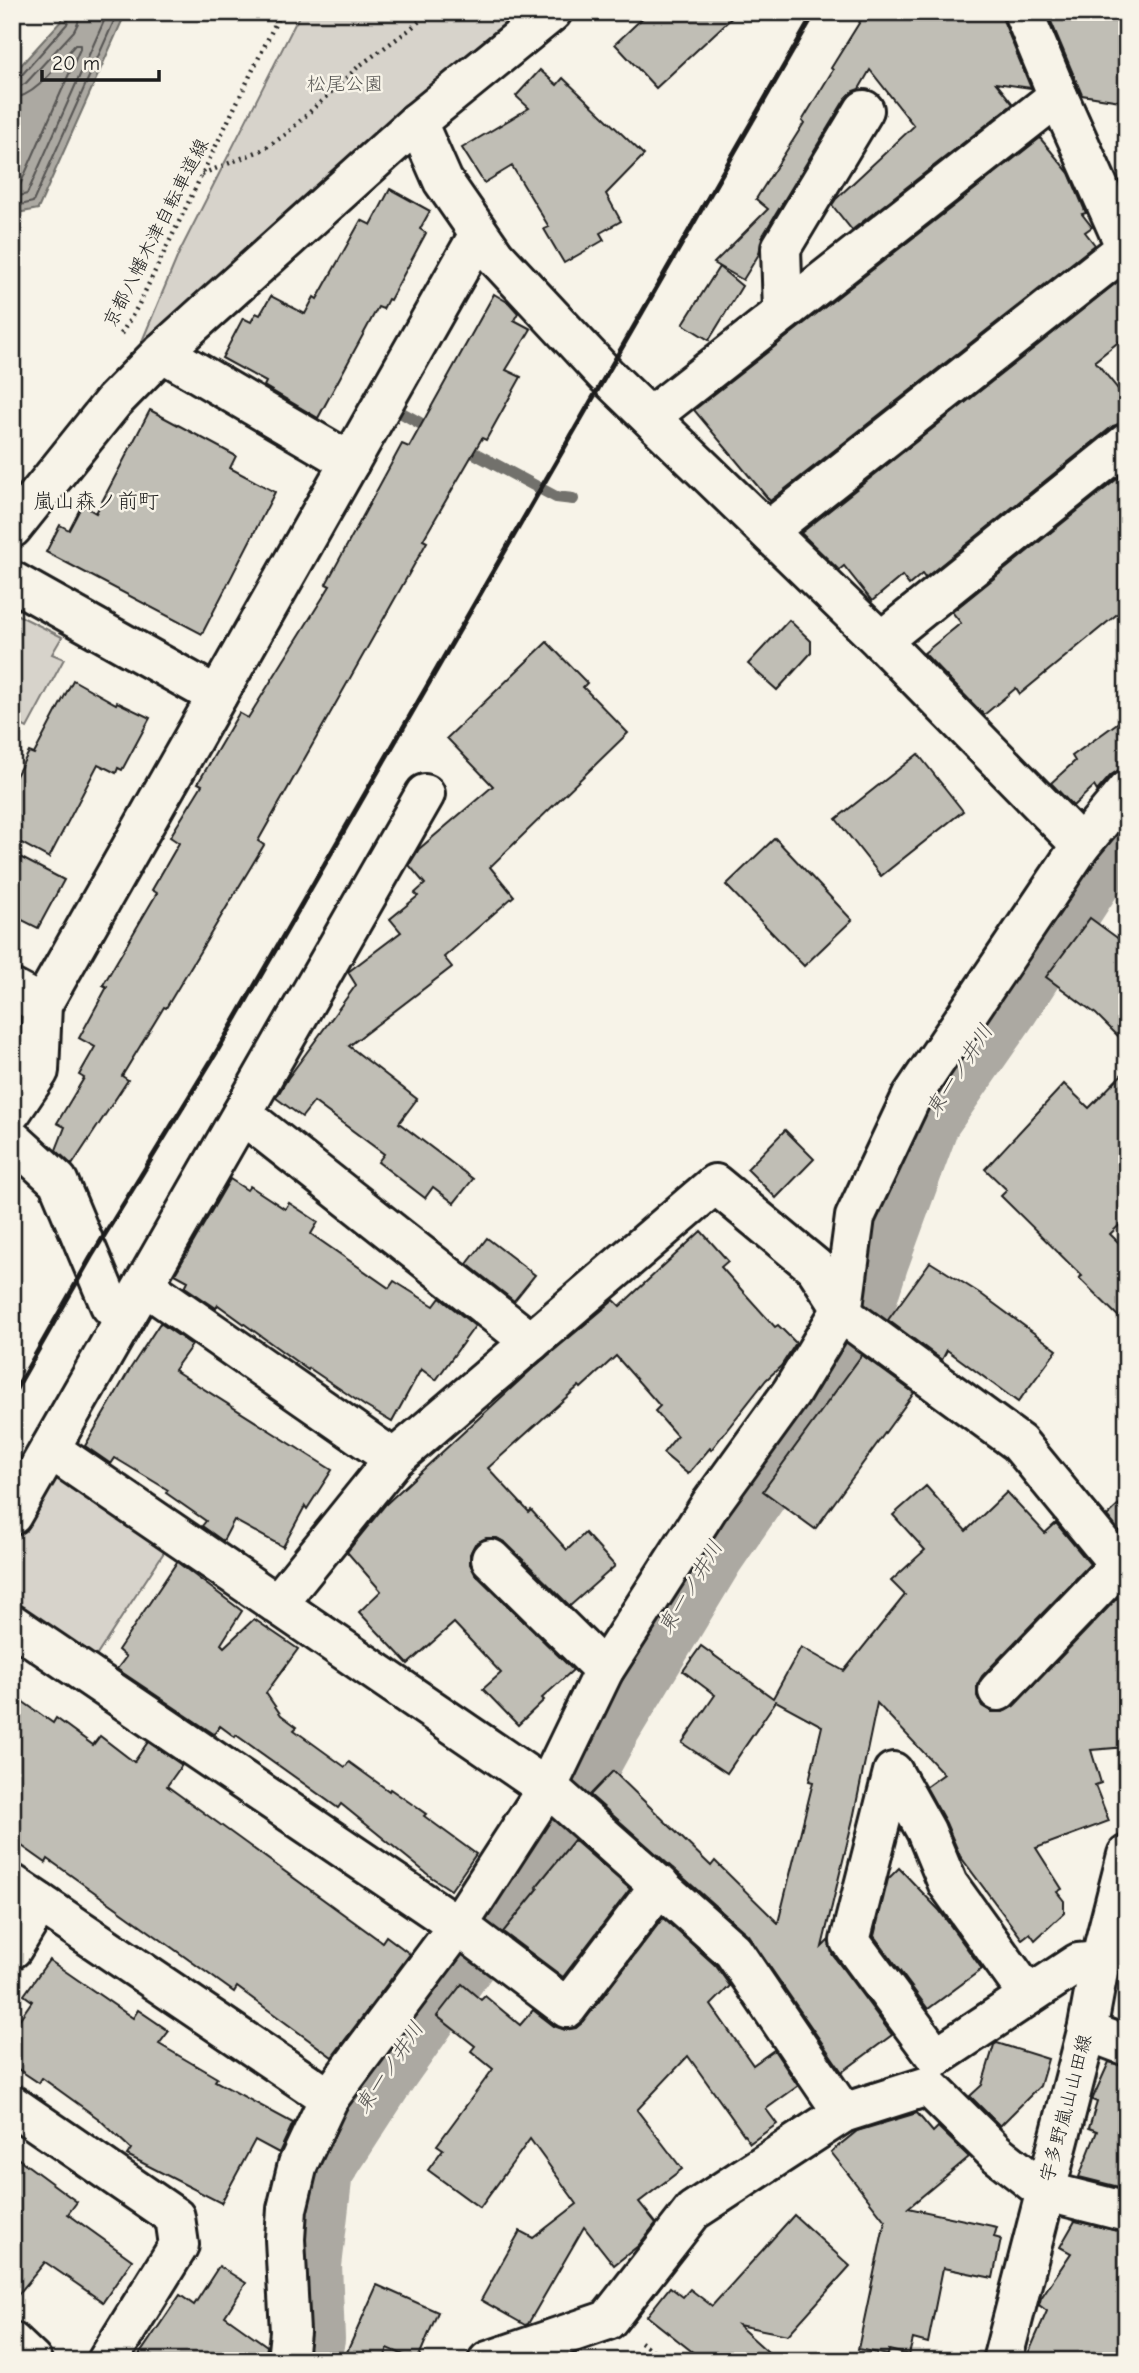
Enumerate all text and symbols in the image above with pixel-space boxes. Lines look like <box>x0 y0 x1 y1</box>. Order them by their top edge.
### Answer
scale bar <box>42 38 159 82</box>
text: 20 m <box>52 51 100 75</box>
park label: 松尾公園 <box>307 73 383 95</box>
street label: 京都八幡木津自転車道線 <box>99 135 213 331</box>
district label: 嵐山森ノ前町 <box>33 489 159 513</box>
water label: 東一ノ井川 <box>920 1019 998 1121</box>
water label: 東一ノ井川 <box>653 1536 727 1638</box>
water label: 東一ノ井川 <box>350 2017 428 2117</box>
street label: 宇多野嵐山山田線 <box>1036 2032 1096 2184</box>

